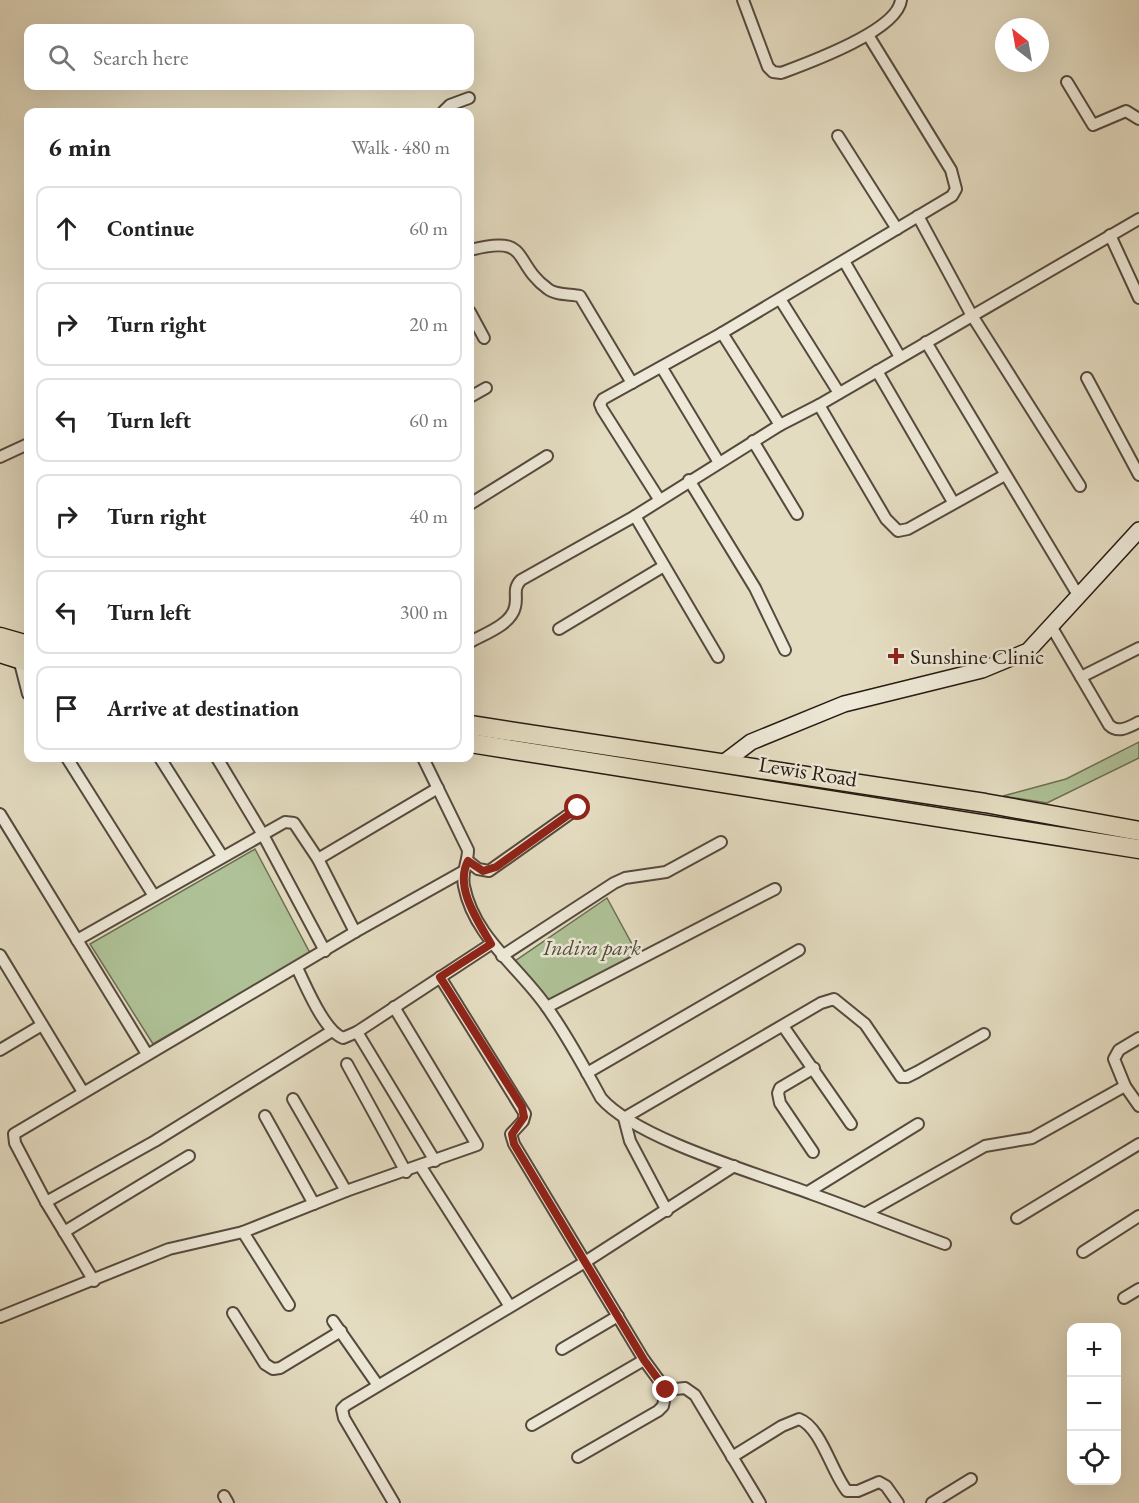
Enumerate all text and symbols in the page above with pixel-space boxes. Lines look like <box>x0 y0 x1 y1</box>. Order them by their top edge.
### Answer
north arrow <box>995 18 1049 72</box>
search box <box>24 24 474 90</box>
icon: search <box>45 41 78 74</box>
text: Search here <box>93 43 188 72</box>
text: 6 min <box>48 130 111 164</box>
text: Walk · 480 m <box>351 134 450 160</box>
icon: ahead <box>50 212 83 245</box>
text: Continue <box>107 214 194 243</box>
text: 60 m <box>409 215 448 241</box>
icon: right <box>50 308 83 341</box>
text: Turn right <box>107 310 206 339</box>
text: 20 m <box>409 311 448 337</box>
icon: left <box>50 404 83 437</box>
text: Turn left <box>107 406 191 435</box>
text: 60 m <box>409 407 448 433</box>
icon: right <box>50 500 83 533</box>
text: Turn right <box>107 502 206 531</box>
text: 40 m <box>409 503 448 529</box>
icon: left <box>50 596 83 629</box>
text: Turn left <box>107 598 191 627</box>
text: 300 m <box>400 599 448 625</box>
place label: Sunshine Clinic <box>910 642 1044 671</box>
marker: Sunshine Clinic <box>887 647 905 665</box>
icon: arrive <box>50 692 83 725</box>
text: Arrive at destination <box>107 694 299 723</box>
street label: Lewis Road <box>757 749 860 794</box>
route start <box>564 794 590 820</box>
park label: Indira park <box>542 933 641 962</box>
map controls <box>1067 1323 1121 1485</box>
button: + <box>1067 1323 1121 1377</box>
route end <box>652 1376 678 1402</box>
button: − <box>1067 1377 1121 1431</box>
button: locate <box>1067 1431 1121 1485</box>

